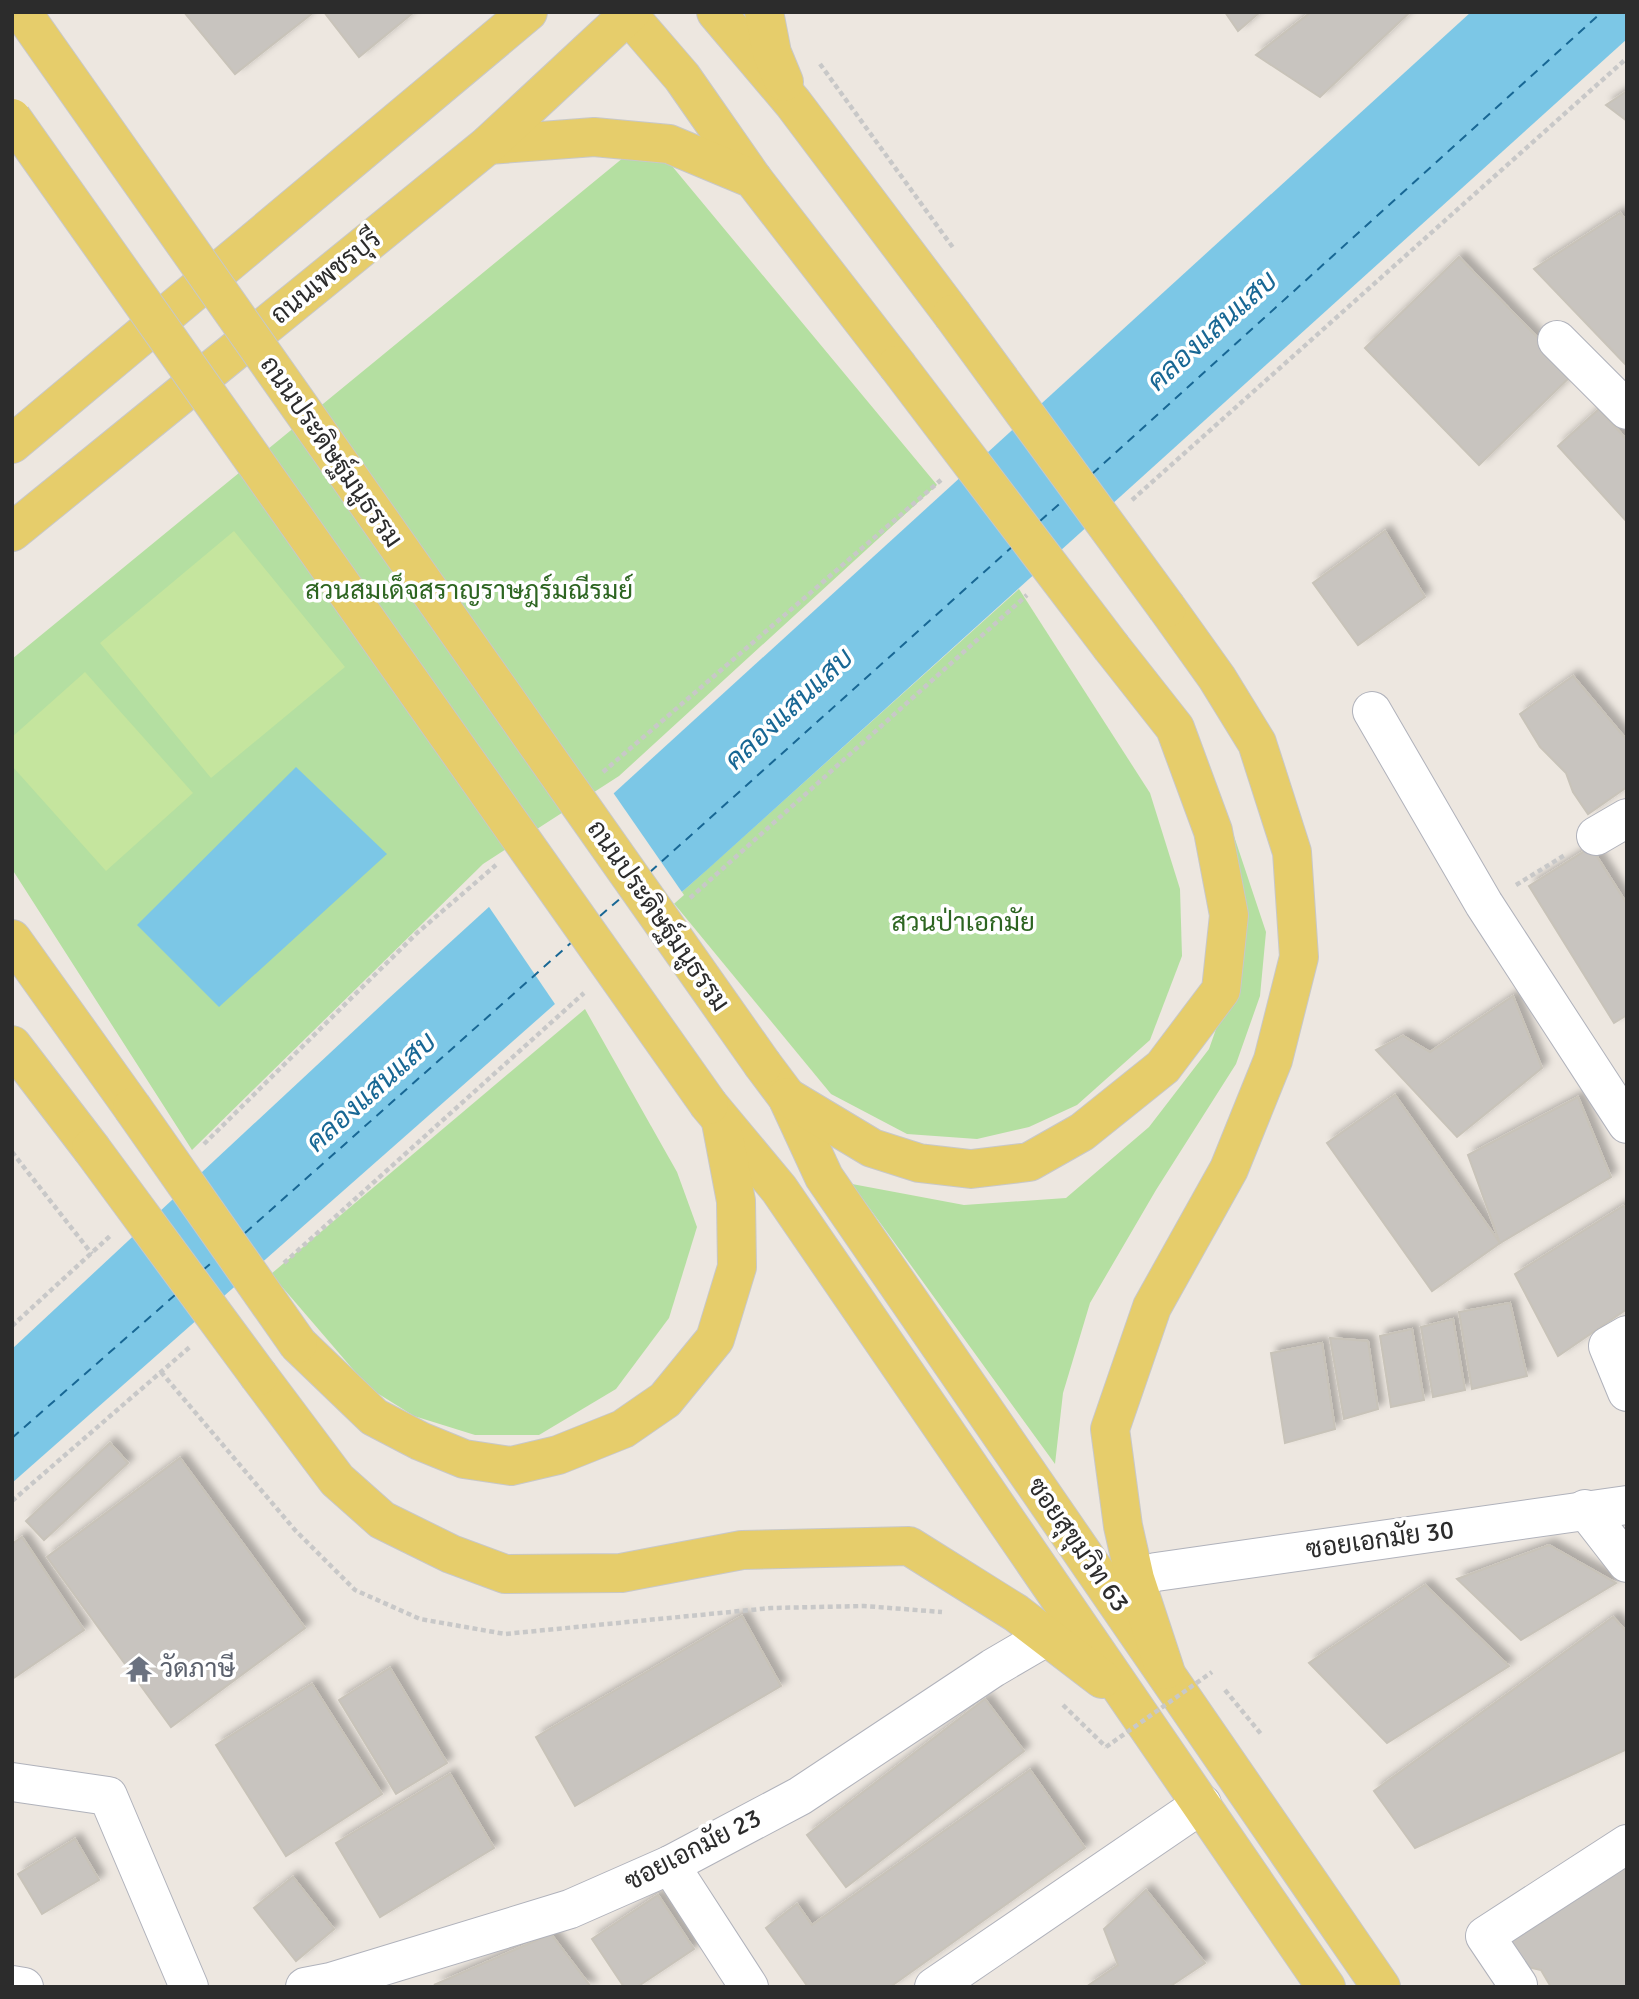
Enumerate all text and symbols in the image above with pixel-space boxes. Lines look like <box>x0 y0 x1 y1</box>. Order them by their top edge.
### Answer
street label: ถนนเพชรบุรี <box>264 222 388 332</box>
water label: คลองแสนแสบ <box>1140 264 1284 398</box>
street label: ถนนประดิษฐ์มนูธรรม <box>252 349 411 555</box>
park label: สวนสมเด็จสราญราษฎร์มณีรมย์ <box>305 572 633 608</box>
water label: คลองแสนแสบ <box>718 641 860 777</box>
street label: ถนนประดิษฐ์มนูธรรม <box>579 813 738 1019</box>
park label: สวนป่าเอกมัย <box>891 906 1035 939</box>
water label: คลองแสนแสบ <box>299 1025 443 1159</box>
street label: ซอยสุขุมวิท 63 <box>1019 1472 1136 1619</box>
street label: ซอยเอกมัย 30 <box>1304 1513 1456 1566</box>
place label: วัดภาษี <box>160 1652 235 1685</box>
temple icon: วัดภาษี <box>124 1654 154 1684</box>
street label: ซอยเอกมัย 23 <box>619 1801 767 1898</box>

